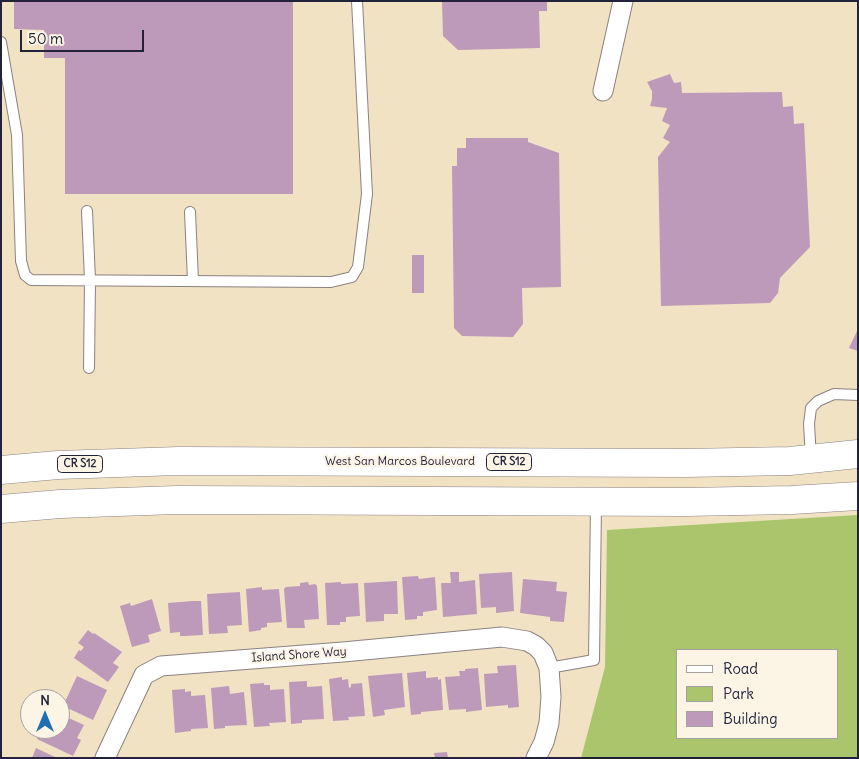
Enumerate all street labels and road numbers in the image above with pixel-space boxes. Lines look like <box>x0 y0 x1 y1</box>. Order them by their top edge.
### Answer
road number: CR S12 <box>486 454 532 471</box>
street label: West San Marcos Boulevard <box>325 455 475 469</box>
road number: CR S12 <box>58 456 102 472</box>
street label: Island Shore Way <box>251 644 347 666</box>

